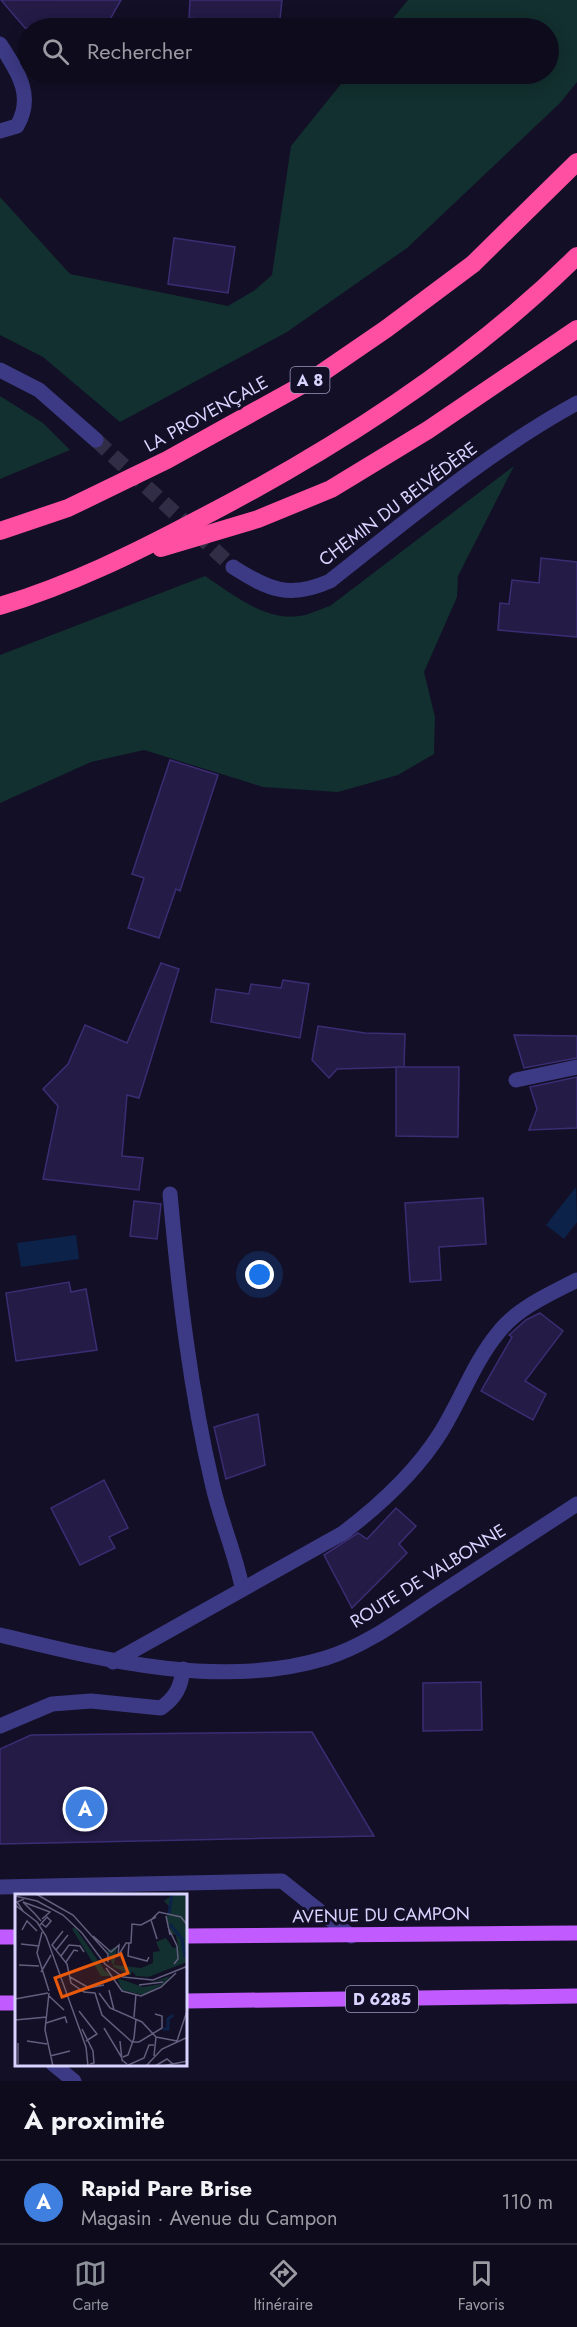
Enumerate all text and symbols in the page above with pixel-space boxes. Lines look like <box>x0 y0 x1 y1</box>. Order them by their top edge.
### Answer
search box <box>18 18 559 84</box>
icon: search <box>39 35 72 68</box>
text: Rechercher <box>87 35 192 67</box>
road number: A 8 <box>290 367 330 393</box>
street label: LA PROVENÇALE <box>140 369 272 459</box>
street label: CHEMIN DU BELVÉDÈRE <box>313 436 483 572</box>
your location <box>245 1260 274 1289</box>
street label: ROUTE DE VALBONNE <box>345 1518 511 1634</box>
pin: A <box>66 1786 104 1832</box>
inset map <box>15 1894 188 2066</box>
street label: AVENUE DU CAMPON <box>292 1900 470 1930</box>
road number: D 6285 <box>346 1986 418 2012</box>
text: À proximité <box>24 2101 165 2139</box>
text: Rapid Pare Brise <box>81 2172 252 2204</box>
text: A <box>36 2188 51 2217</box>
text: 110 m <box>501 2188 553 2217</box>
text: Magasin · Avenue du Campon <box>81 2204 338 2233</box>
tab: Carte <box>72 2257 109 2316</box>
tab: Itinéraire <box>254 2257 313 2316</box>
tab: Favoris <box>458 2257 505 2316</box>

